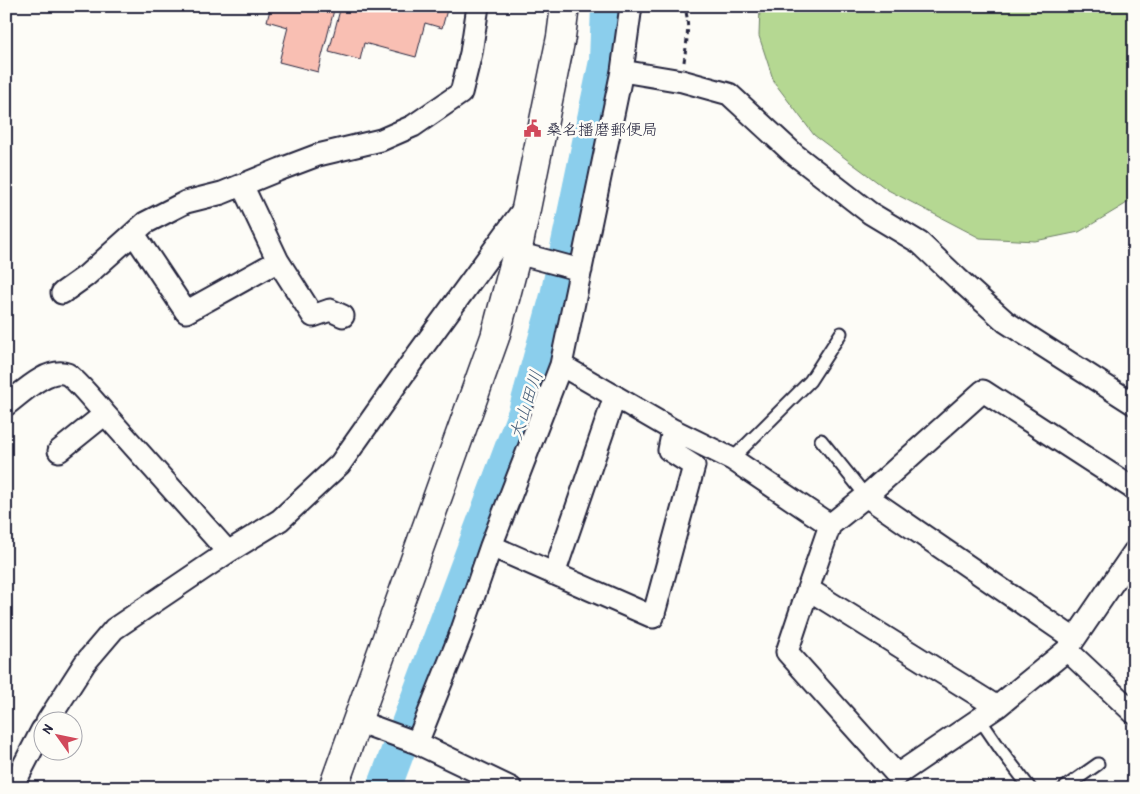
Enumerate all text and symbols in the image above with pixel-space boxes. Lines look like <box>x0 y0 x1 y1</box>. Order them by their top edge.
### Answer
place label: 桑名播磨郵便局 <box>546 118 658 140</box>
public building icon: 桑名播磨郵便局 <box>522 119 542 139</box>
water label: 大山田川 <box>503 367 549 443</box>
north arrow <box>32 712 82 762</box>
text: N <box>37 720 57 737</box>

